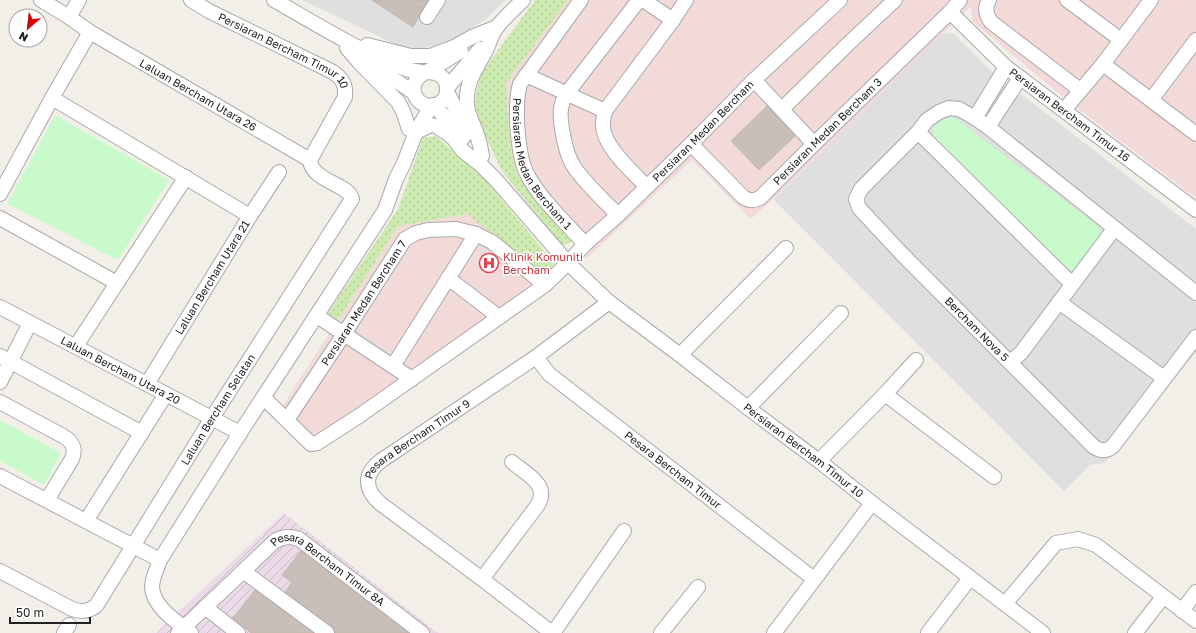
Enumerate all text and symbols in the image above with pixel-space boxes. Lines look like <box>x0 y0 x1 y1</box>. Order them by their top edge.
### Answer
north arrow <box>8 8 48 48</box>
street label: Persiaran Bercham Timur 10 <box>216 10 352 90</box>
text: N <box>16 30 30 45</box>
street label: Laluan Bercham Utara 26 <box>138 56 259 134</box>
street label: Persiaran Bercham Timur 16 <box>1007 65 1133 164</box>
street label: Persiaran Medan Bercham 3 <box>770 75 884 187</box>
street label: Persiaran Medan Bercham <box>649 77 756 184</box>
street label: Persiaran Medan Bercham 1 <box>511 98 575 232</box>
street label: Laluan Bercham Utara 21 <box>172 218 252 337</box>
street label: Persiaran Medan Bercham 7 <box>318 238 409 368</box>
place label: Klinik Komuniti Bercham <box>503 250 583 276</box>
hospital icon: Klinik Komuniti Bercham <box>478 252 500 274</box>
street label: Bercham Nova 5 <box>943 294 1012 364</box>
street label: Laluan Bercham Utara 20 <box>59 333 183 407</box>
street label: Laluan Bercham Selatan <box>178 351 257 467</box>
street label: Pesara Bercham Timur 9 <box>361 396 472 481</box>
street label: Persiaran Bercham Timur 10 <box>741 400 867 500</box>
street label: Pesara Bercham Timur <box>622 428 725 511</box>
street label: Pesara Bercham Timur 8A <box>267 530 388 609</box>
scale bar <box>10 599 90 625</box>
text: 50 m <box>16 605 44 620</box>

